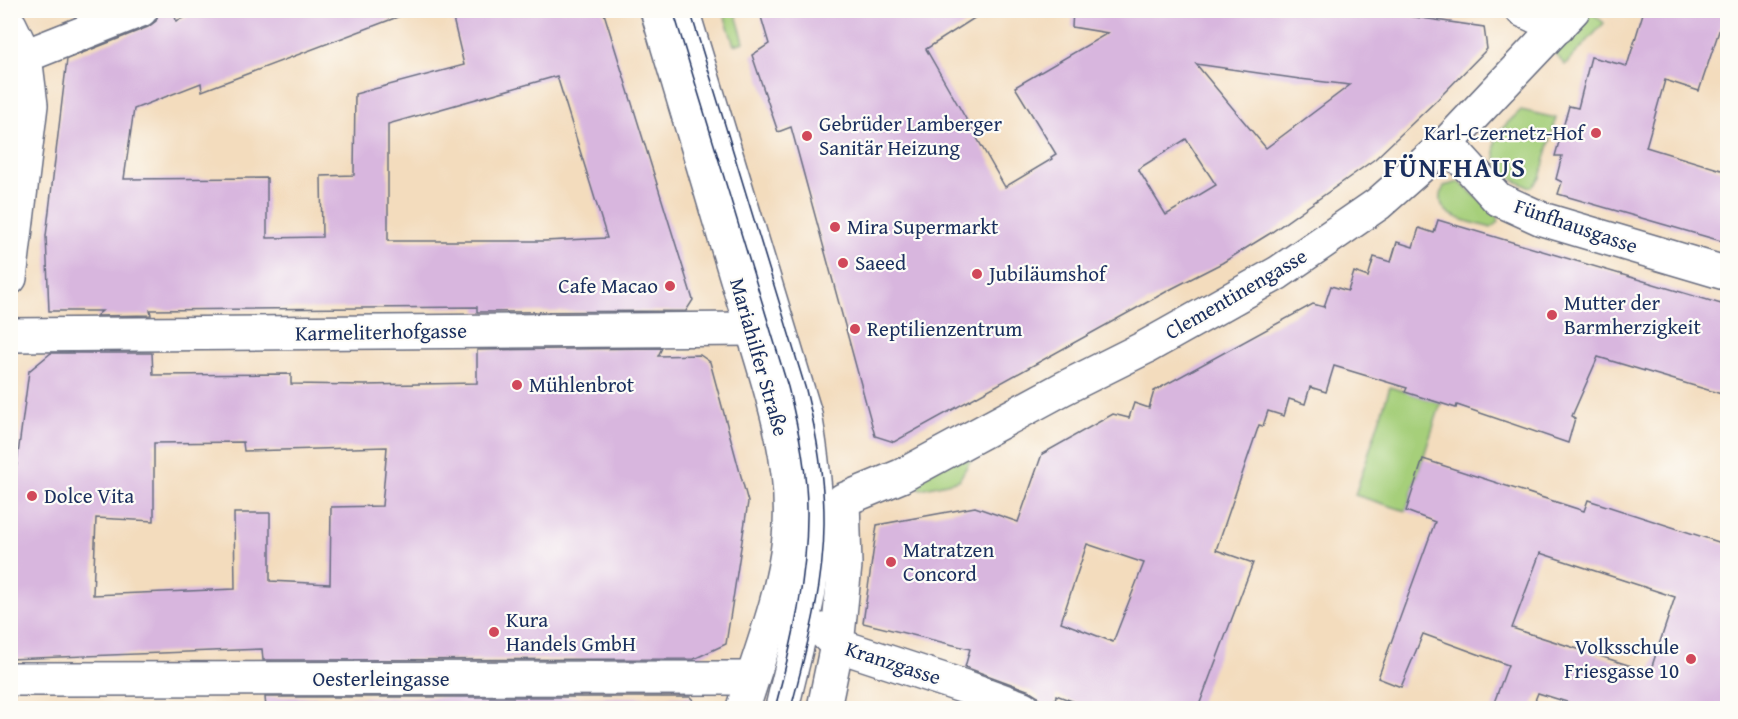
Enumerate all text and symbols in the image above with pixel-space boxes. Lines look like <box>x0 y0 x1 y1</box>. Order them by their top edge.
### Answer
place label: Gebrüder Lamberger Sanitär Heizung <box>819 108 1002 163</box>
place label: Karl-Czernetz-Hof <box>1424 117 1586 148</box>
marker: Karl-Czernetz-Hof <box>1589 126 1603 140</box>
marker: Gebrüder Lamberger Sanitär Heizung <box>800 129 814 143</box>
district label: FÜNFHAUS <box>1383 147 1527 187</box>
street label: Fünfhausgasse <box>1510 190 1642 261</box>
place label: Mira Supermarkt <box>847 211 999 242</box>
marker: Mira Supermarkt <box>828 220 842 234</box>
street label: Clementinengasse <box>1159 240 1313 347</box>
place label: Saeed <box>855 247 907 278</box>
marker: Saeed <box>836 256 850 270</box>
place label: Jubiläumshof <box>986 258 1108 289</box>
marker: Jubiläumshof <box>970 267 984 281</box>
place label: Cafe Macao <box>558 270 658 301</box>
street label: Mariahilfer Straße <box>722 274 797 440</box>
marker: Cafe Macao <box>663 279 677 293</box>
place label: Mutter der Barmherzigkeit <box>1564 287 1701 342</box>
marker: Mutter der Barmherzigkeit <box>1545 308 1559 322</box>
place label: Reptilienzentrum <box>867 313 1022 344</box>
street label: Karmeliterhofgasse <box>295 315 467 348</box>
marker: Reptilienzentrum <box>848 322 862 336</box>
place label: Mühlenbrot <box>529 369 635 400</box>
marker: Mühlenbrot <box>510 378 524 392</box>
place label: Dolce Vita <box>44 480 134 511</box>
marker: Dolce Vita <box>25 489 39 503</box>
place label: Matratzen Concord <box>903 534 994 589</box>
marker: Matratzen Concord <box>884 555 898 569</box>
place label: Kura Handels GmbH <box>506 604 636 659</box>
marker: Kura Handels GmbH <box>487 625 501 639</box>
place label: Volksschule Friesgasse 10 <box>1564 631 1679 686</box>
street label: Kranzgasse <box>841 633 945 693</box>
marker: Volksschule Friesgasse 10 <box>1684 652 1698 666</box>
street label: Oesterleingasse <box>312 663 450 694</box>

